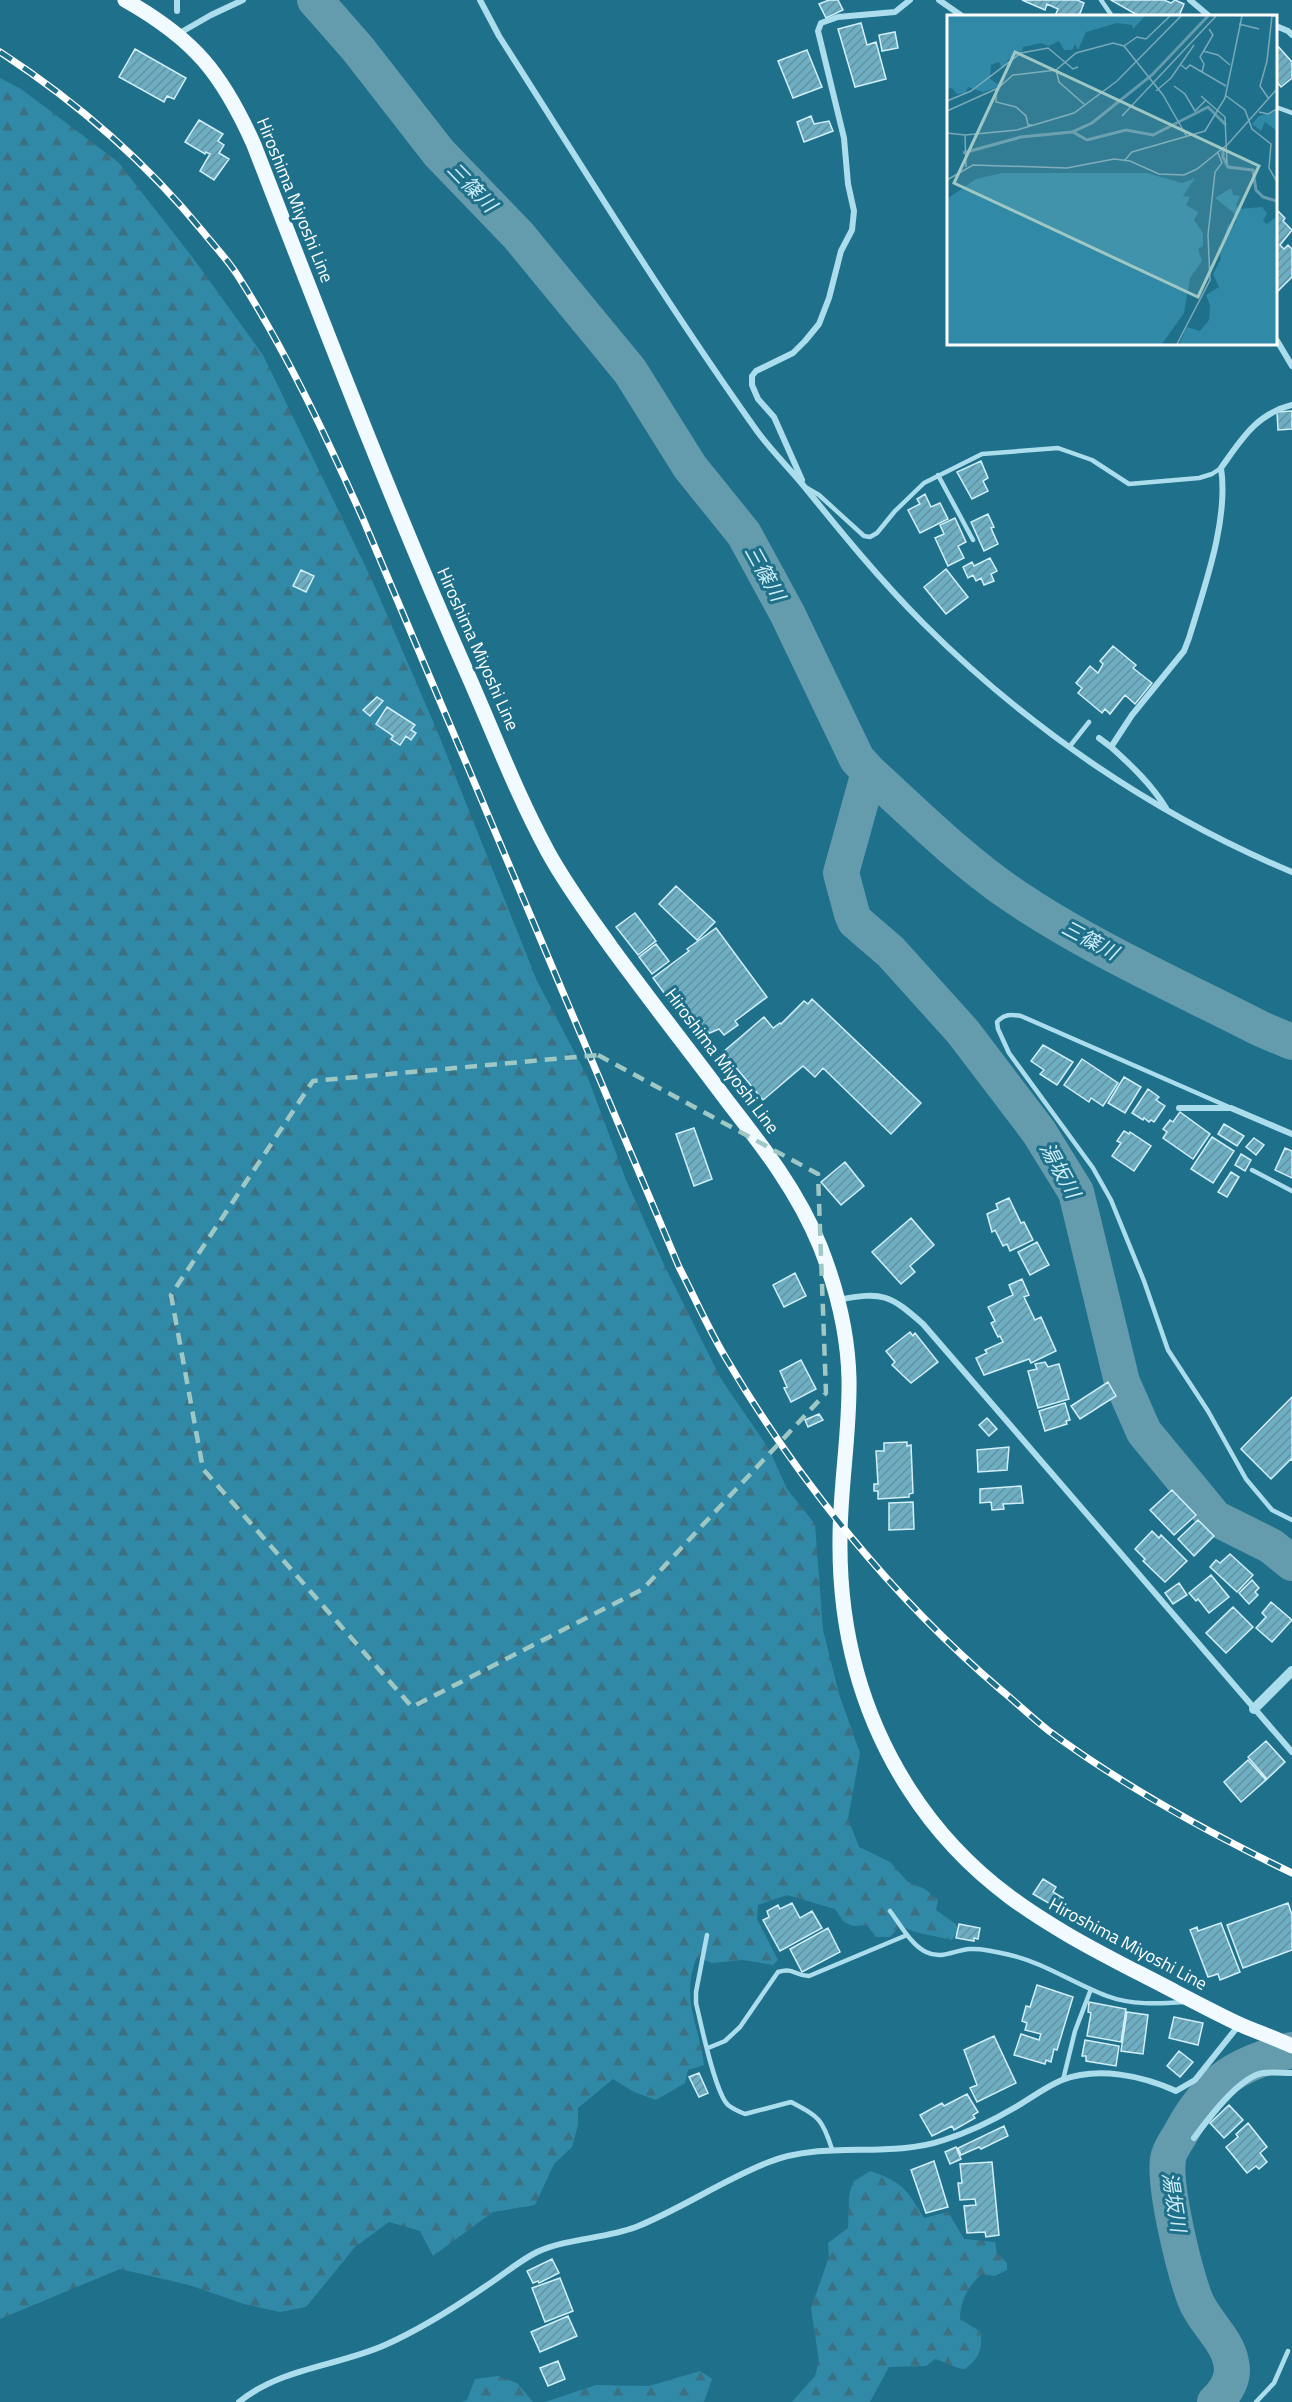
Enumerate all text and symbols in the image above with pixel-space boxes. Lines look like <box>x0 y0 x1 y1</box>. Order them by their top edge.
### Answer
inset map <box>947 15 1277 345</box>
street label: Hiroshima Miyoshi Line <box>250 113 341 286</box>
water label: 三篠川 <box>440 154 506 220</box>
water label: 三篠川 <box>737 539 795 608</box>
street label: Hiroshima Miyoshi Line <box>430 563 527 735</box>
water label: 三篠川 <box>1056 912 1126 968</box>
street label: Hiroshima Miyoshi Line <box>659 982 786 1139</box>
water label: 湯坂川 <box>1032 1136 1090 1205</box>
street label: Hiroshima Miyoshi Line <box>1044 1890 1212 1997</box>
water label: 湯坂川 <box>1154 2170 1195 2236</box>

